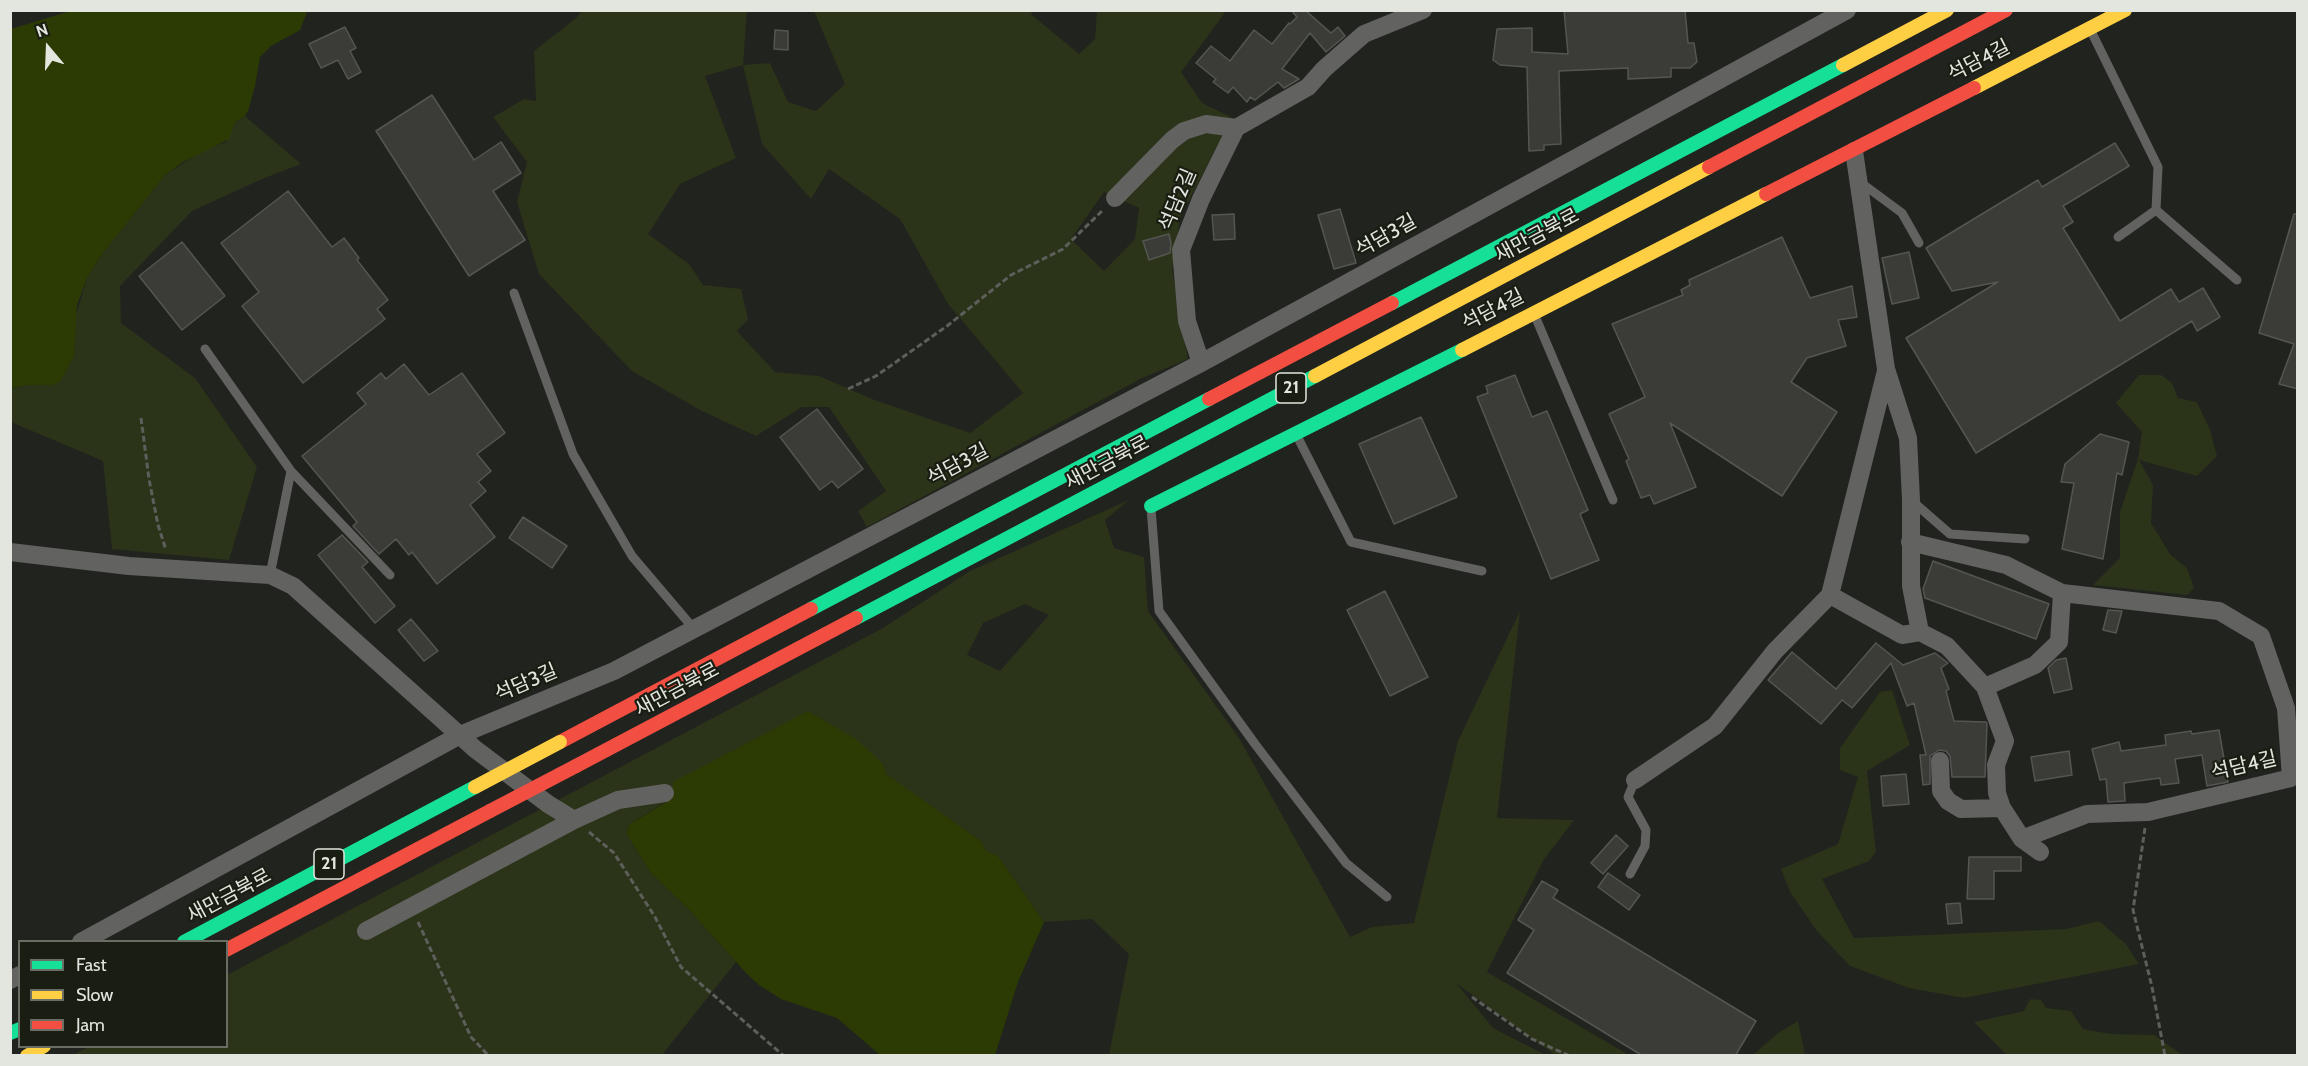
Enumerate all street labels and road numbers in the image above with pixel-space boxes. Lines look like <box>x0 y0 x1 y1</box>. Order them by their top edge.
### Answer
street label: 석담4길 <box>1944 35 2014 87</box>
street label: 석담2길 <box>1154 165 1202 235</box>
street label: 새만금북로 <box>1491 204 1583 268</box>
street label: 석담3길 <box>1351 210 1421 262</box>
street label: 석담4길 <box>1458 284 1528 336</box>
road number: 21 <box>1276 373 1306 403</box>
street label: 새만금북로 <box>1061 431 1153 495</box>
street label: 석담3길 <box>923 439 993 491</box>
street label: 새만금북로 <box>631 658 723 722</box>
street label: 석담3길 <box>491 659 561 707</box>
street label: 석담4길 <box>2209 747 2279 785</box>
road number: 21 <box>314 849 344 879</box>
street label: 새만금북로 <box>183 864 275 928</box>

